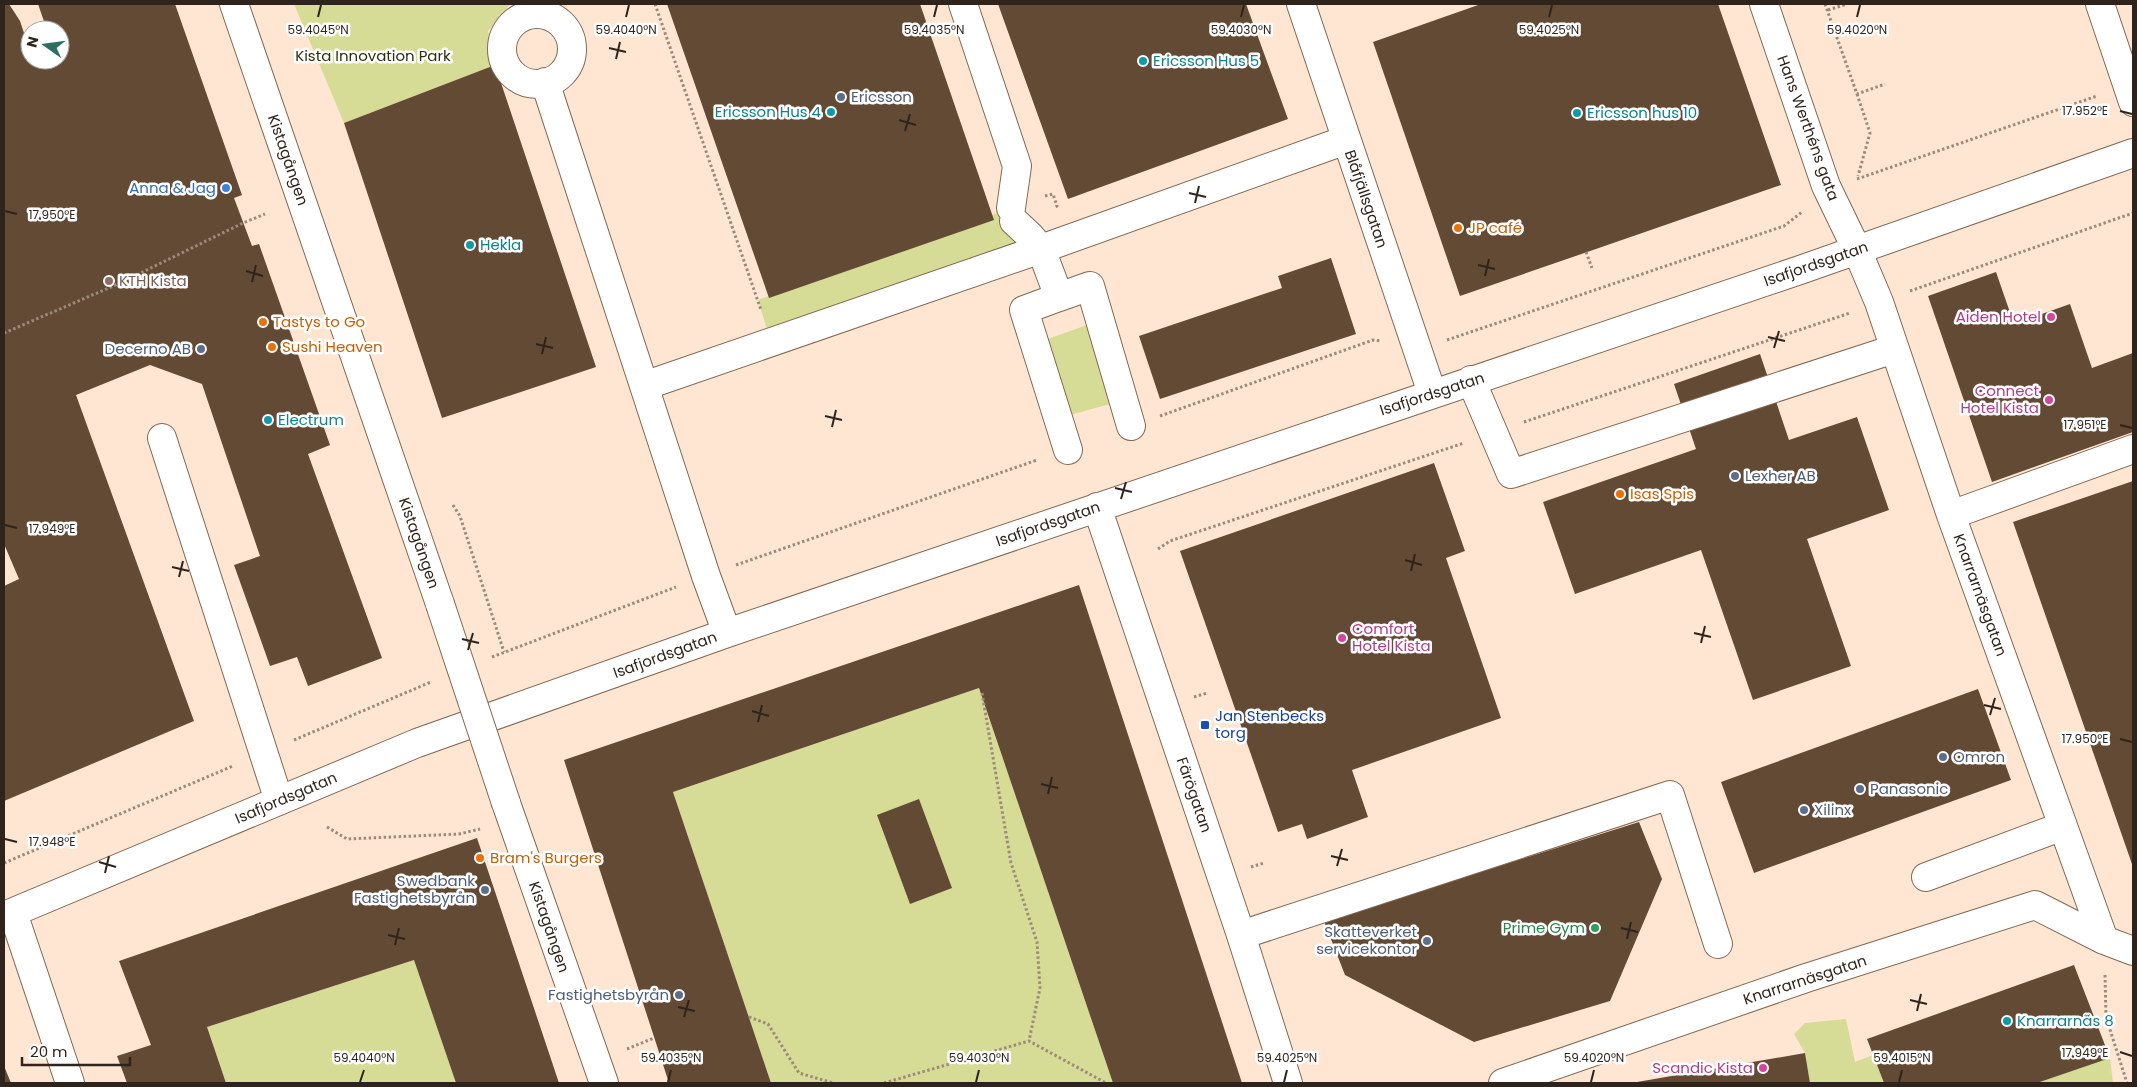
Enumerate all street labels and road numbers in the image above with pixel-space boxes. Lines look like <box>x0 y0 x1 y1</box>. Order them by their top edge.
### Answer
street label: Hans Werthéns gata <box>1772 52 1845 203</box>
street label: Kistagången <box>263 111 314 208</box>
street label: Blåfjällsgatan <box>1340 147 1393 251</box>
street label: Isafjordsgatan <box>1761 236 1871 291</box>
street label: Isafjordsgatan <box>1377 367 1487 420</box>
street label: Kistagången <box>394 494 445 591</box>
street label: Isafjordsgatan <box>993 496 1103 551</box>
street label: Knarrarnäsgatan <box>1949 531 2012 659</box>
street label: Isafjordsgatan <box>610 626 720 683</box>
street label: Färögatan <box>1172 754 1217 835</box>
street label: Isafjordsgatan <box>232 767 340 828</box>
street label: Kistagången <box>524 878 575 975</box>
street label: Knarrarnäsgatan <box>1740 950 1869 1009</box>

